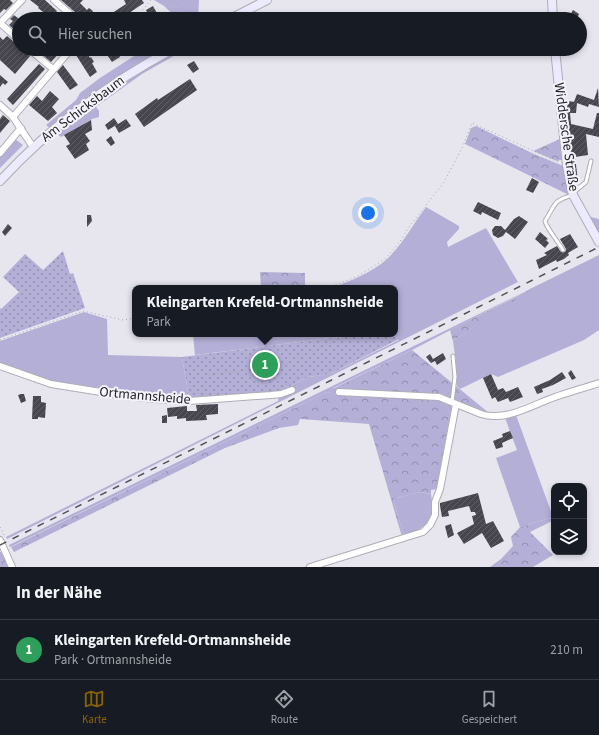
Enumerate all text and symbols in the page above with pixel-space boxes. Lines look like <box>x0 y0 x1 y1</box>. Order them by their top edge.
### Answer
search box <box>12 12 587 56</box>
icon: search <box>26 23 48 45</box>
text: Hier suchen <box>58 24 132 45</box>
street label: Am Schicksbaum <box>37 71 129 147</box>
street label: Widdersche Straße <box>548 81 584 193</box>
your location <box>358 203 378 223</box>
popup <box>132 285 398 337</box>
text: Kleingarten Krefeld-Ortmannsheide <box>146 292 384 313</box>
text: Park <box>146 313 171 331</box>
pin: 1 <box>252 350 278 380</box>
street label: Ortmannsheide <box>99 382 191 410</box>
map controls <box>551 483 587 555</box>
button: locate <box>551 483 587 519</box>
button: layers <box>551 519 587 555</box>
text: In der Nähe <box>16 581 102 605</box>
text: Kleingarten Krefeld-Ortmannsheide <box>54 630 291 651</box>
text: 1 <box>26 641 32 659</box>
text: 210 m <box>550 641 583 659</box>
text: Park · Ortmannsheide <box>54 651 172 669</box>
tab: Karte <box>82 688 107 727</box>
tab: Route <box>271 688 298 727</box>
tab: Gespeichert <box>462 688 517 727</box>

